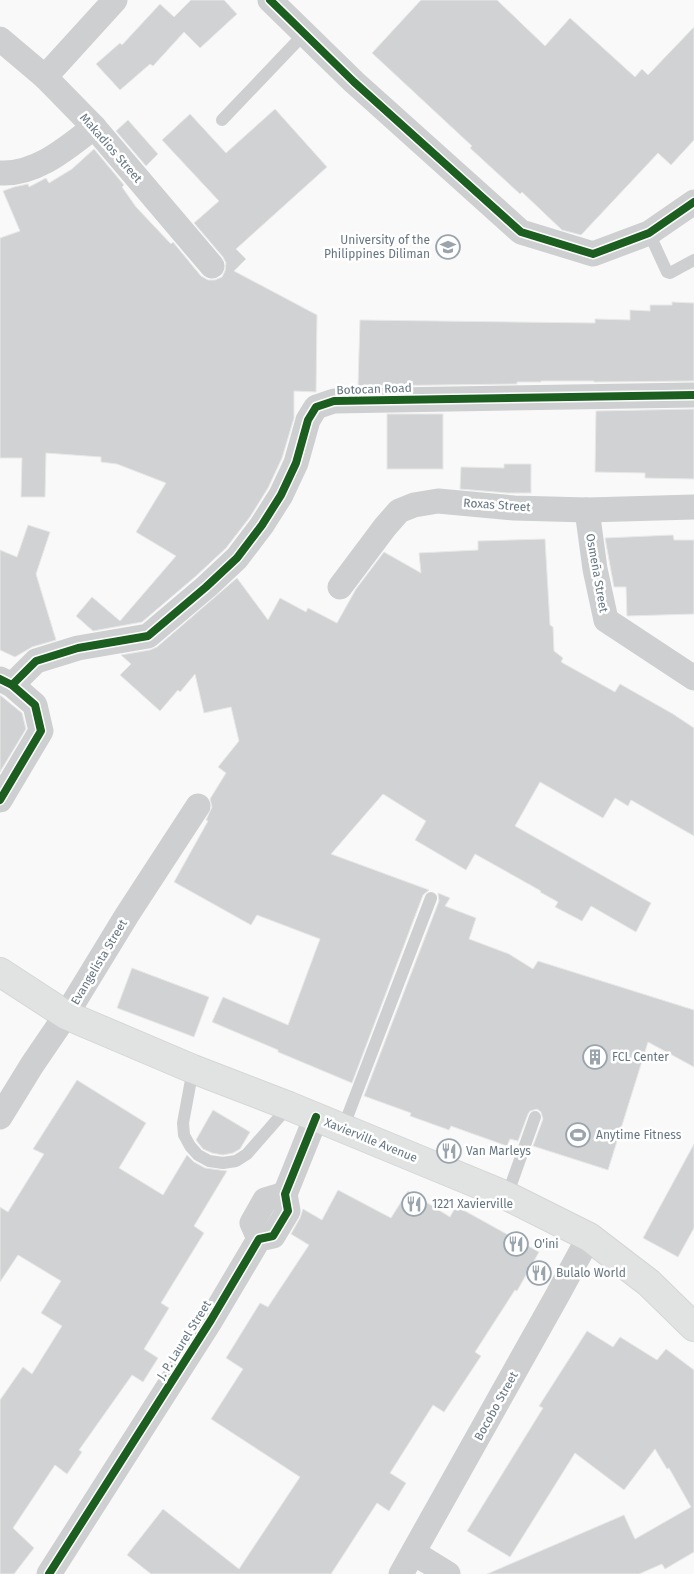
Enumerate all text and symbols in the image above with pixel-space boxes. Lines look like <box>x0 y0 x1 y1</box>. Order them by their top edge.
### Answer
street label: Makadios Street <box>77 110 145 186</box>
place label: University of the Philippines Diliman <box>324 233 430 261</box>
school or university icon: University of the Philippines Diliman <box>435 234 461 260</box>
street label: Botocan Road <box>336 381 412 397</box>
street label: Roxas Street <box>463 496 532 514</box>
street label: Osmeña Street <box>583 532 611 614</box>
street label: Evangelista Street <box>68 916 130 1007</box>
building icon: FCL Center <box>582 1044 608 1070</box>
place label: FCL Center <box>612 1050 669 1064</box>
street label: Xavierville Avenue <box>322 1115 420 1165</box>
sports icon: Anytime Fitness <box>565 1122 591 1148</box>
place label: Anytime Fitness <box>596 1128 682 1142</box>
restaurant icon: Van Marleys <box>436 1138 462 1164</box>
place label: Van Marleys <box>466 1144 531 1158</box>
restaurant icon: 1221 Xavierville <box>401 1191 427 1217</box>
place label: 1221 Xavierville <box>432 1197 513 1211</box>
restaurant icon: O'ini <box>503 1231 529 1257</box>
place label: O'ini <box>534 1237 559 1251</box>
restaurant icon: Bulalo World <box>526 1260 552 1286</box>
place label: Bulalo World <box>556 1266 626 1280</box>
street label: J. P. Laurel Street <box>154 1297 214 1382</box>
street label: Bocobo Street <box>471 1368 521 1443</box>

